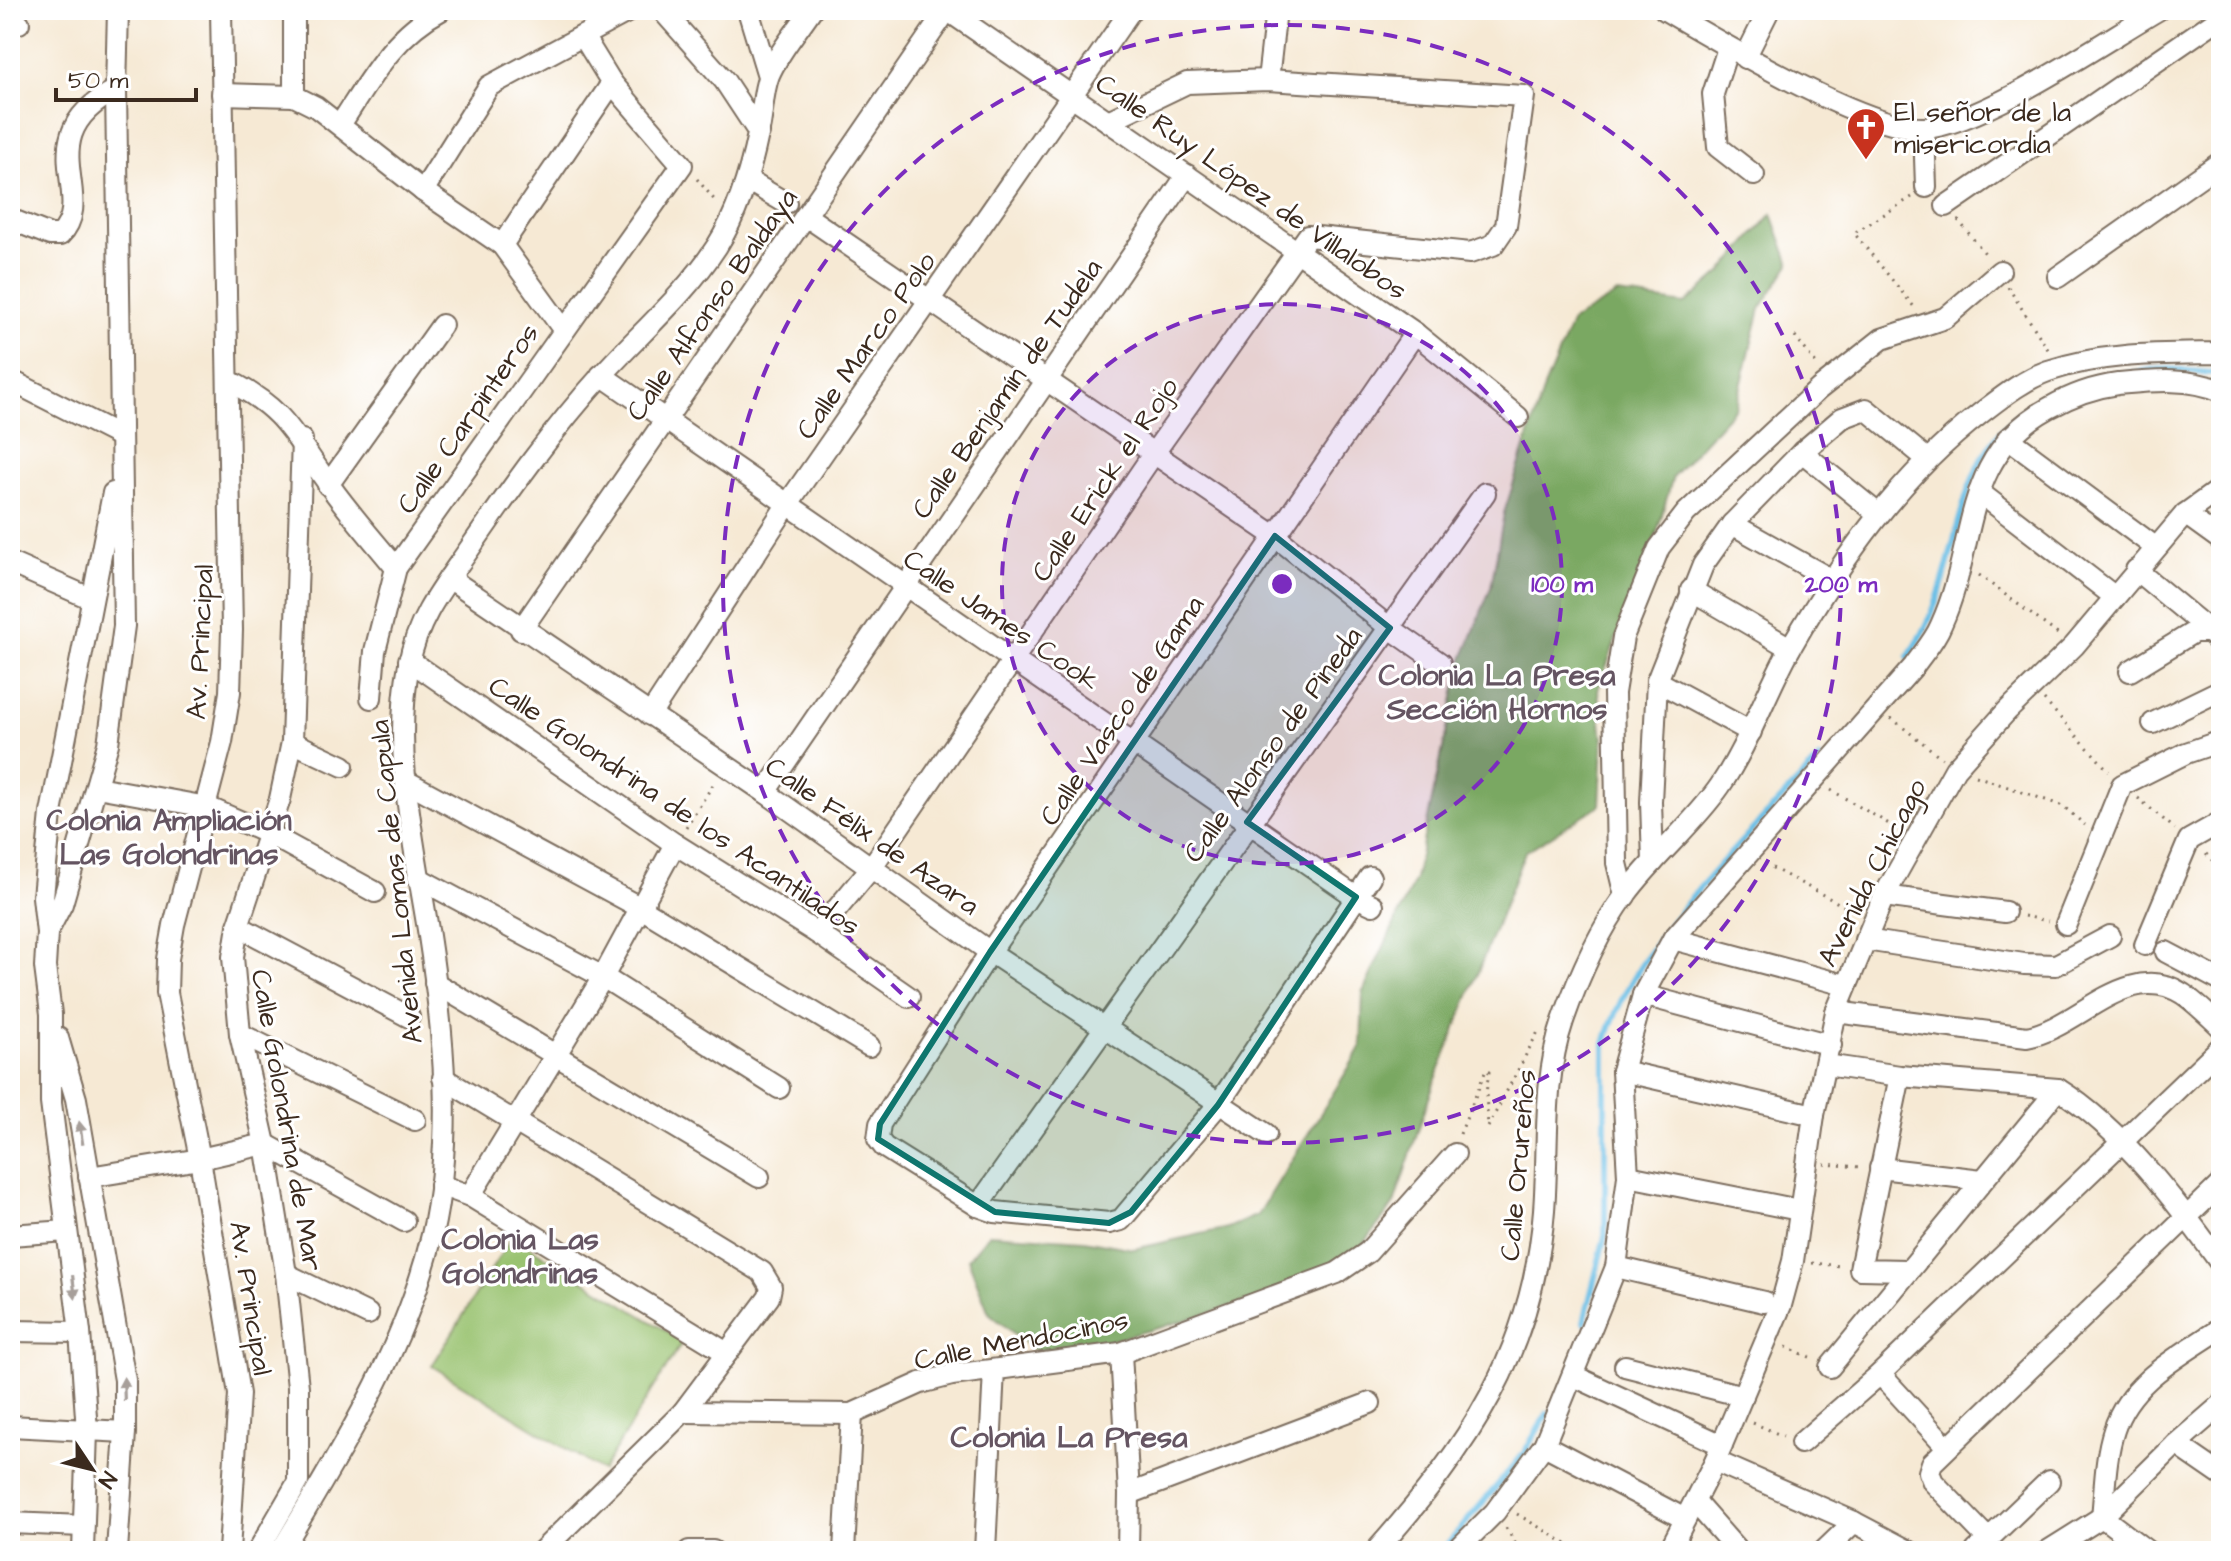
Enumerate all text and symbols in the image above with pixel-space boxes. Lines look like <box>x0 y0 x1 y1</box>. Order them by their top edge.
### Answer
scale bar <box>56 52 196 102</box>
text: 50 m <box>68 64 129 98</box>
street label: Calle Ruy López de Villalobos <box>1086 65 1415 312</box>
place label: El señor de la misericordia <box>1894 93 2071 164</box>
church icon: El señor de la misericordia <box>1845 106 1887 161</box>
street label: Calle Alfonso Baldaya <box>617 181 809 430</box>
street label: Calle Marco Polo <box>787 244 946 447</box>
street label: Calle Benjamín de Tudela <box>903 251 1112 527</box>
street label: Calle Carpinteros <box>388 316 549 522</box>
street label: Calle Erick el Rojo <box>1022 370 1188 590</box>
street label: Calle James Cook <box>895 540 1107 700</box>
street label: Av. Principal <box>177 563 224 721</box>
text: 100 m <box>1531 568 1593 602</box>
text: 200 m <box>1804 568 1877 602</box>
centre of rings <box>1268 570 1296 598</box>
street label: Calle Vasco de Gama <box>1031 588 1214 834</box>
street label: Calle Alonso de Pineda <box>1174 619 1372 871</box>
district label: Colonia La Presa Sección Hornos <box>1379 655 1616 731</box>
street label: Calle Golondrina de los Acantilados <box>481 667 868 946</box>
street label: Avenida Lomas de Capula <box>360 718 433 1046</box>
street label: Calle Félix de Azara <box>757 748 987 925</box>
street label: Avenida Chicago <box>1808 772 1937 974</box>
district label: Colonia Ampliación Las Golondrinas <box>46 800 292 876</box>
street label: Calle Golondrina de Mar <box>241 966 332 1274</box>
street label: Calle Orureños <box>1491 1068 1546 1262</box>
one-way arrow <box>75 1120 87 1145</box>
street label: Av. Principal <box>219 1218 282 1378</box>
district label: Colonia Las Golondrinas <box>441 1219 599 1295</box>
one-way arrow <box>68 1275 81 1300</box>
street label: Calle Mendocinos <box>911 1301 1132 1380</box>
one-way arrow <box>118 1376 131 1401</box>
district label: Colonia La Presa <box>951 1417 1188 1459</box>
north arrow <box>52 1429 132 1509</box>
text: N <box>90 1465 124 1494</box>

